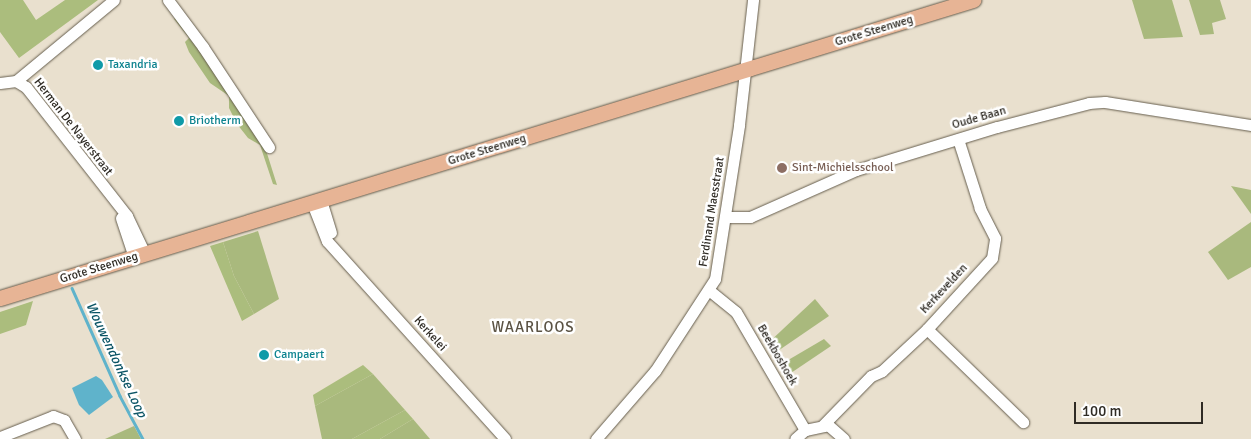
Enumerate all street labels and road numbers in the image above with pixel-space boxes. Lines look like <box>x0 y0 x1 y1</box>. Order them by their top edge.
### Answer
street label: Grote Steenweg <box>833 12 915 50</box>
street label: Herman De Nayerstraat <box>30 75 116 179</box>
street label: Oude Baan <box>950 103 1008 133</box>
street label: Grote Steenweg <box>446 131 528 169</box>
street label: Ferdinand Maesstraat <box>696 156 728 268</box>
street label: Grote Steenweg <box>58 249 140 287</box>
street label: Kerkevelden <box>917 261 971 317</box>
street label: Kerkelei <box>411 314 449 354</box>
street label: Beekboshoek <box>754 322 800 388</box>

